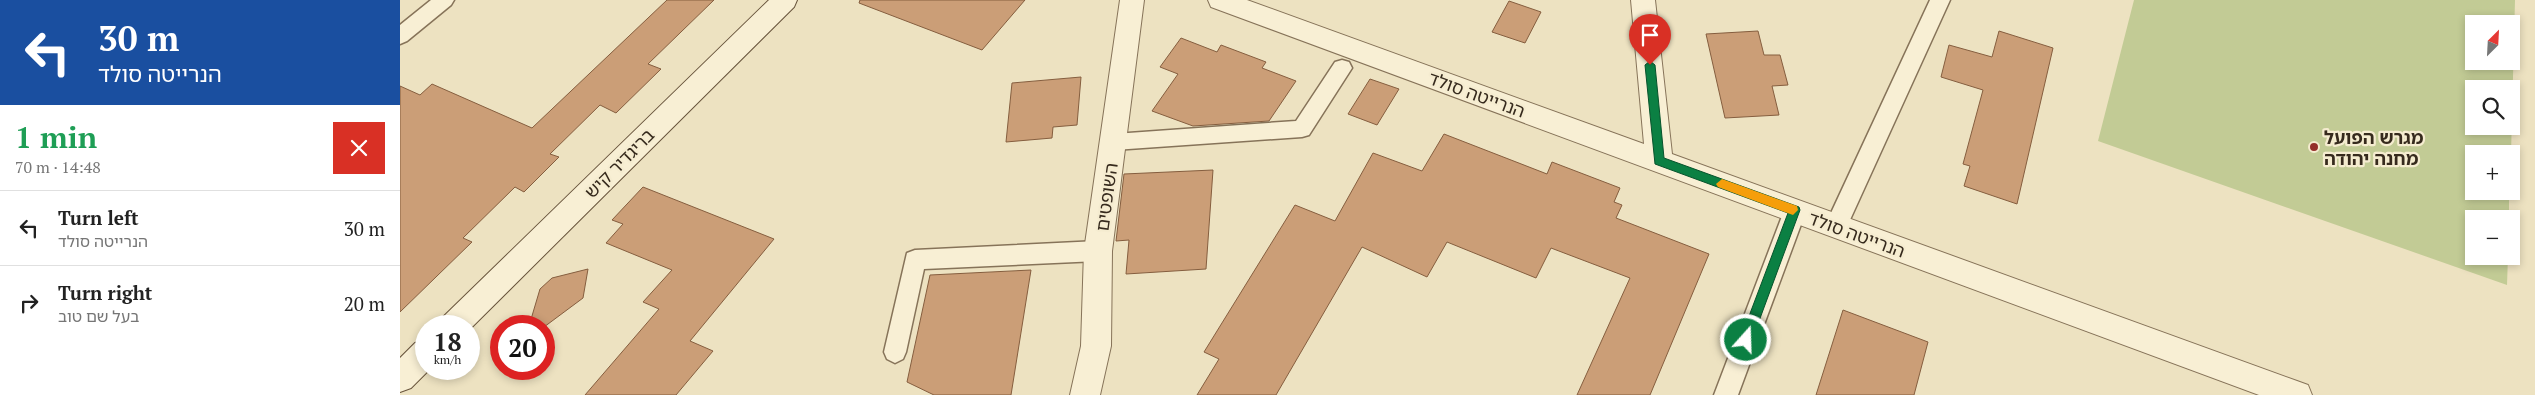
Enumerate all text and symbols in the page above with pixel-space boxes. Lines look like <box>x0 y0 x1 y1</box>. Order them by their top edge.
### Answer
pin <box>1629 14 1671 65</box>
text: 30 m <box>98 15 179 61</box>
north arrow <box>2465 15 2520 70</box>
map controls <box>2465 15 2520 265</box>
icon: left <box>15 20 80 85</box>
icon: arrive <box>1636 21 1664 49</box>
text: הנרייטה סולד <box>98 59 222 88</box>
street label: הנרייטה סולד <box>1425 65 1529 123</box>
button: search <box>2465 80 2520 135</box>
text: 1 min <box>15 117 97 157</box>
button: close <box>333 122 385 174</box>
street label: בריגדיר קיש <box>579 123 659 203</box>
place label: מגרש הפועל מחנה יהודה <box>2324 125 2424 170</box>
marker: מגרש הפועל מחנה יהודה <box>2308 141 2320 153</box>
button: + <box>2465 145 2520 200</box>
text: 70 m · 14:48 <box>15 156 101 178</box>
street label: השופטים <box>1089 161 1123 233</box>
text: Turn left <box>58 205 139 230</box>
street label: הנרייטה סולד <box>1805 205 1909 263</box>
button: − <box>2465 210 2520 265</box>
icon: left <box>15 214 43 242</box>
text: 30 m <box>344 216 385 241</box>
text: הנרייטה סולד <box>58 230 148 252</box>
text: Turn right <box>58 280 152 305</box>
icon: right <box>15 289 43 317</box>
text: 20 m <box>344 291 385 316</box>
text: בעל שם טוב <box>58 305 139 327</box>
position arrow <box>1719 313 1771 365</box>
speed limit sign: 20 <box>490 315 555 380</box>
text: 18 <box>433 325 462 358</box>
text: km/h <box>434 352 461 367</box>

